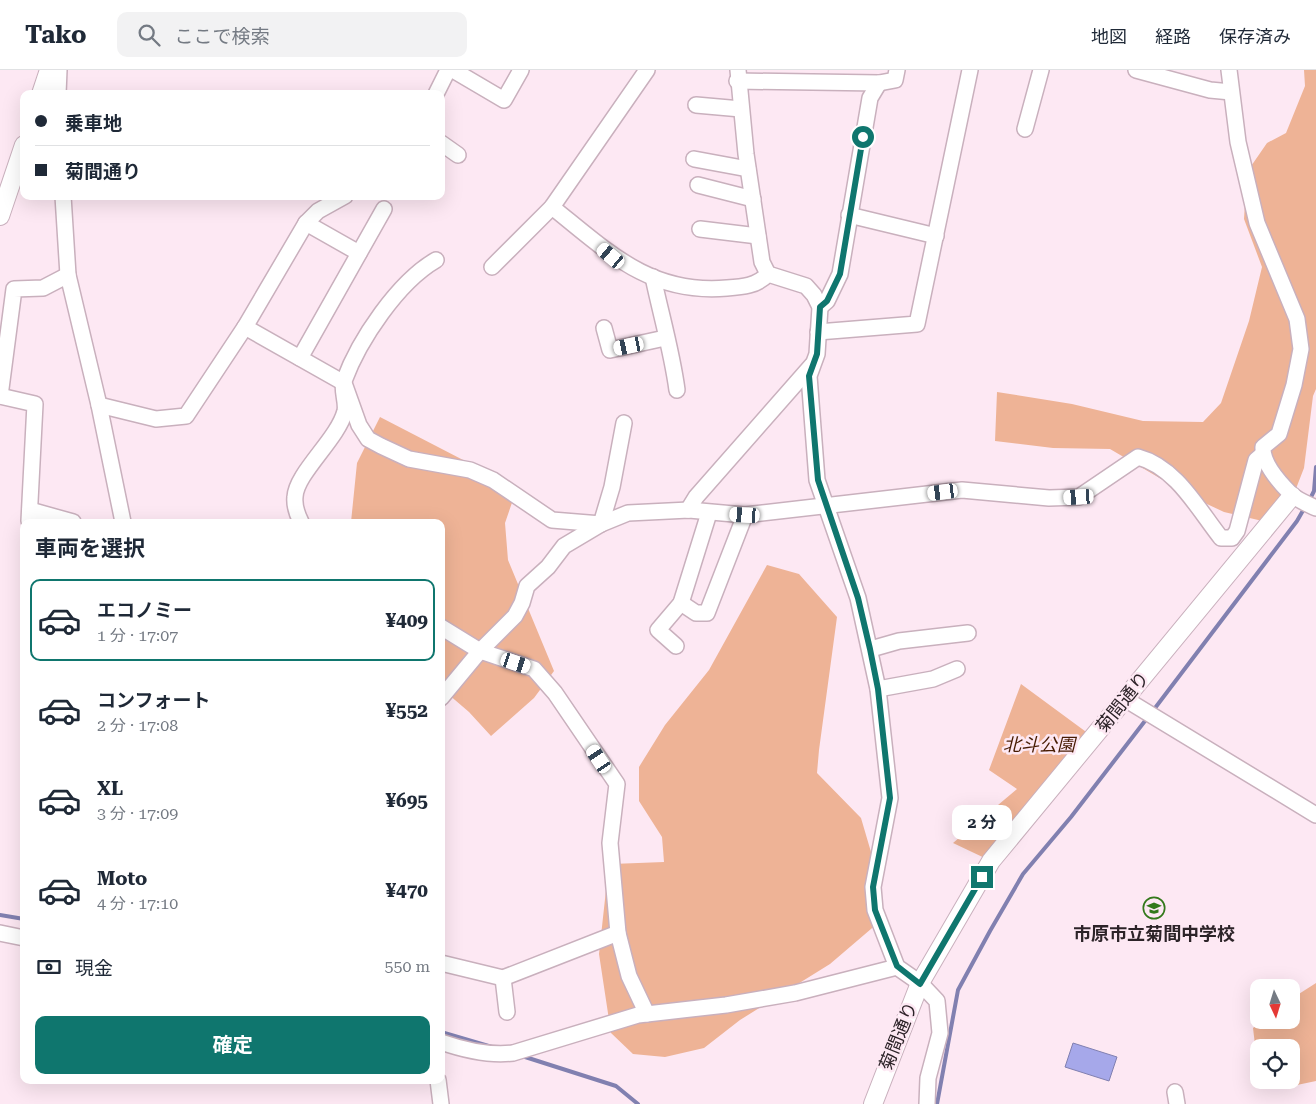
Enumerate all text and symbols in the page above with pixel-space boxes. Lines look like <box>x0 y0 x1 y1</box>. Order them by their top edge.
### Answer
search box <box>117 12 467 57</box>
text: Tako <box>25 21 87 49</box>
icon: search <box>135 21 163 49</box>
text: ここで検索 <box>175 25 270 48</box>
text: 地図 <box>1091 26 1127 47</box>
text: 経路 <box>1155 26 1191 47</box>
text: 保存済み <box>1219 26 1291 47</box>
text: 乗車地 <box>65 112 122 135</box>
route start <box>852 126 874 148</box>
text: 菊間通り <box>65 160 141 183</box>
car <box>594 241 627 271</box>
car <box>612 336 645 356</box>
car <box>927 483 958 501</box>
car <box>1063 489 1094 505</box>
car <box>729 507 760 523</box>
text: 車両を選択 <box>35 536 145 561</box>
icon: car <box>37 598 82 643</box>
text: エコノミー <box>97 599 192 622</box>
text: ¥409 <box>385 609 428 632</box>
text: 1 分 · 17:07 <box>97 626 178 645</box>
car <box>499 651 532 675</box>
street label: 菊間通り <box>1091 667 1153 737</box>
icon: car <box>37 688 82 733</box>
text: コンフォート <box>97 689 210 712</box>
text: ¥552 <box>385 699 428 722</box>
text: 2 分 · 17:08 <box>97 716 178 735</box>
park label: 北斗公園 <box>1003 734 1078 755</box>
car <box>584 742 613 776</box>
text: XL <box>97 777 123 800</box>
icon: car <box>37 778 82 823</box>
text: ¥695 <box>385 789 428 812</box>
text: 3 分 · 17:09 <box>97 804 178 823</box>
callout: 2 分 <box>952 804 1012 840</box>
text: 2 分 <box>967 813 997 832</box>
route end <box>971 866 993 888</box>
text: Moto <box>97 867 147 890</box>
icon: car <box>37 868 82 913</box>
text: ¥470 <box>385 879 428 902</box>
text: 4 分 · 17:10 <box>97 894 178 913</box>
school or university icon: 市原市立菊間中学校 <box>1142 896 1166 920</box>
place label: 市原市立菊間中学校 <box>1073 923 1235 944</box>
icon: cash <box>35 953 63 981</box>
text: 現金 <box>75 957 113 980</box>
text: 550 m <box>384 957 430 976</box>
north arrow <box>1250 979 1300 1029</box>
map controls <box>1250 979 1300 1089</box>
street label: 菊間通り <box>875 999 921 1073</box>
button: 確定 <box>35 1016 430 1074</box>
button: locate <box>1250 1039 1300 1089</box>

